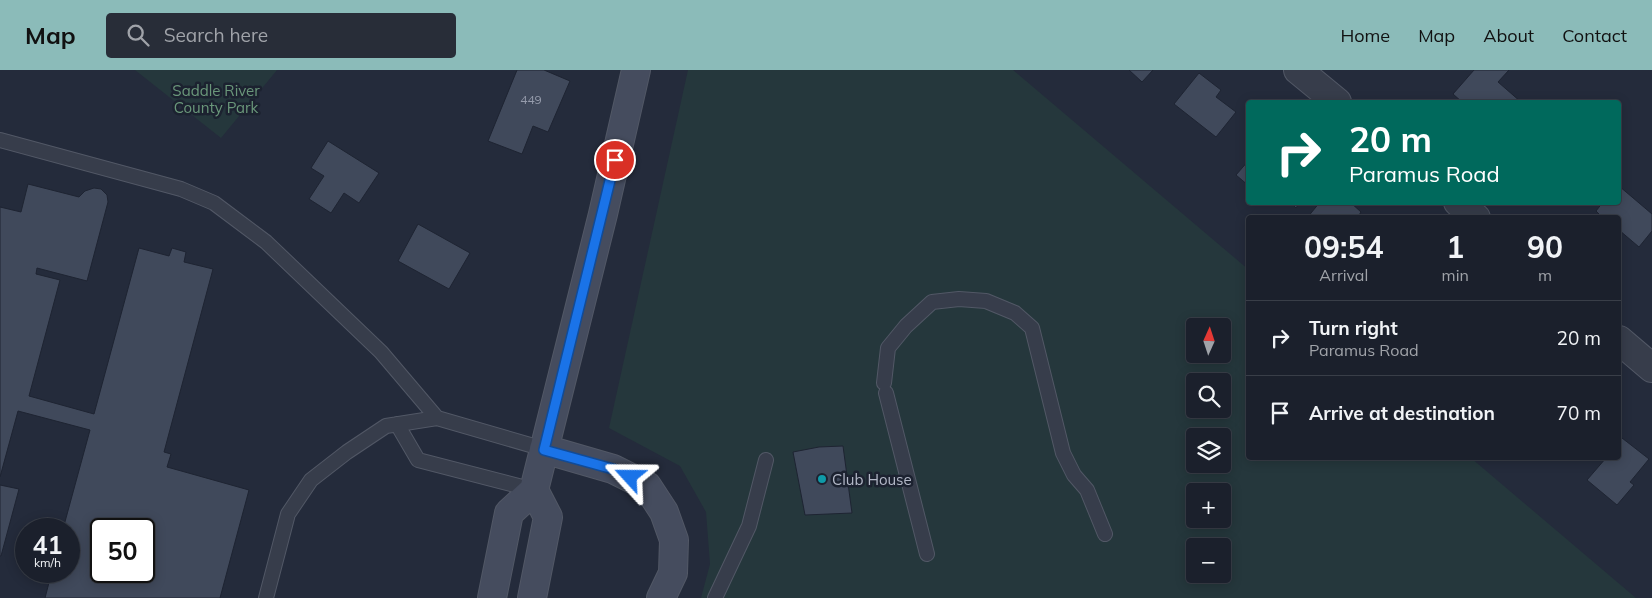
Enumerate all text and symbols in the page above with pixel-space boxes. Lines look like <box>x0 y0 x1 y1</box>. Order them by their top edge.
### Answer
search box <box>106 13 456 58</box>
text: Map <box>25 20 76 50</box>
icon: search <box>124 21 152 49</box>
text: Search here <box>164 23 268 47</box>
text: Home <box>1340 24 1390 47</box>
text: Map <box>1418 24 1455 47</box>
text: About <box>1483 24 1534 47</box>
text: Contact <box>1562 24 1627 47</box>
park label: Saddle River County Park <box>172 81 260 117</box>
house number: 449 <box>520 92 542 107</box>
text: 20 m <box>1349 117 1432 161</box>
icon: right <box>1266 120 1331 185</box>
pin <box>594 139 636 181</box>
icon: arrive <box>601 146 629 174</box>
text: Paramus Road <box>1349 160 1500 188</box>
text: 09:54 <box>1304 228 1384 266</box>
text: 1 <box>1446 228 1464 266</box>
text: 90 <box>1527 228 1563 266</box>
text: Arrival <box>1319 265 1368 285</box>
text: min <box>1442 265 1469 285</box>
text: m <box>1538 265 1552 285</box>
text: Turn right <box>1309 316 1398 340</box>
north arrow <box>1186 318 1231 362</box>
map controls <box>1186 318 1231 583</box>
icon: right <box>1266 324 1294 352</box>
text: 20 m <box>1557 326 1601 350</box>
text: Paramus Road <box>1309 340 1419 360</box>
button: search <box>1186 373 1231 418</box>
icon: arrive <box>1266 399 1294 427</box>
text: Arrive at destination <box>1309 401 1495 425</box>
text: 70 m <box>1557 401 1601 425</box>
button: layers <box>1186 428 1231 473</box>
position arrow <box>603 450 655 502</box>
place label: Club House <box>832 470 912 489</box>
marker: Club House <box>816 473 828 485</box>
button: + <box>1186 483 1231 528</box>
speed limit sign: 50 <box>90 518 155 583</box>
text: 41 <box>32 529 63 560</box>
button: − <box>1186 538 1231 583</box>
text: km/h <box>34 555 61 570</box>

